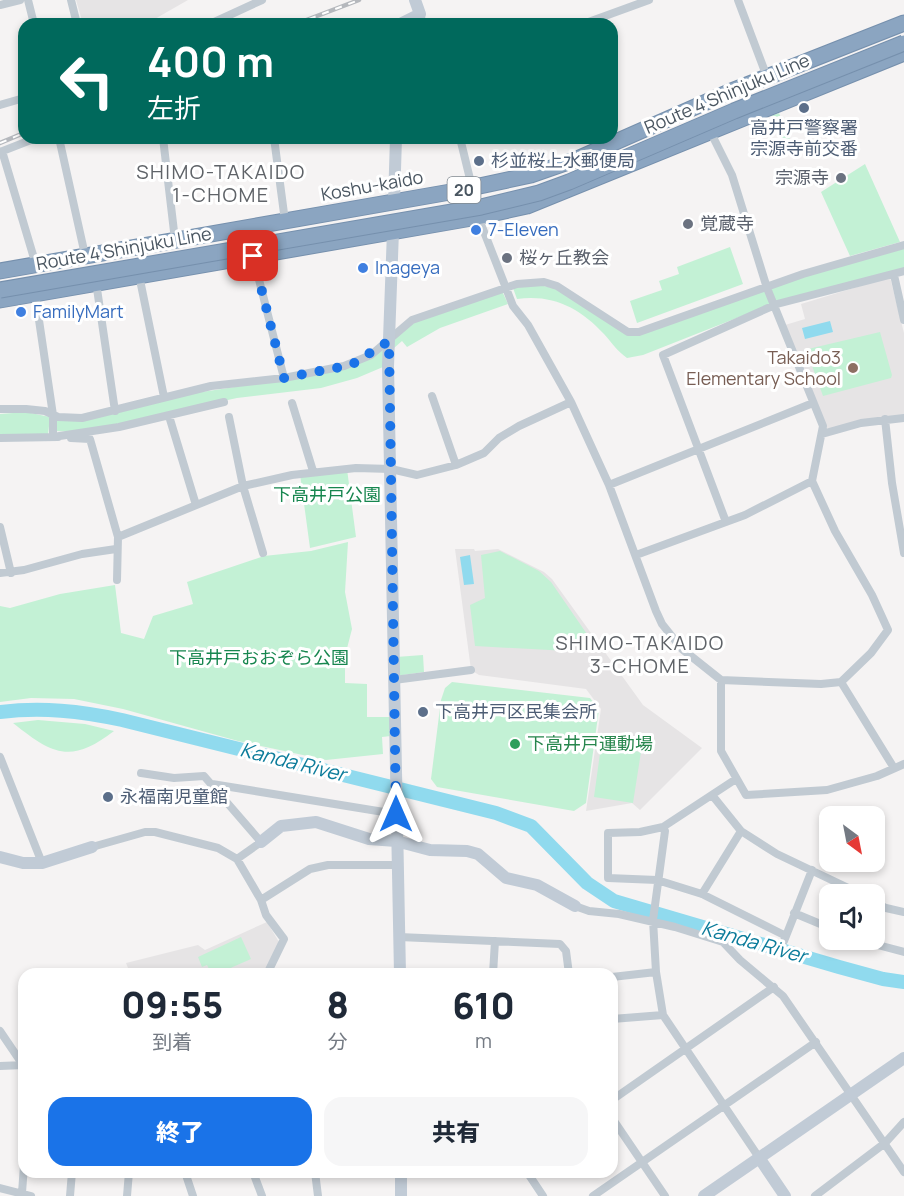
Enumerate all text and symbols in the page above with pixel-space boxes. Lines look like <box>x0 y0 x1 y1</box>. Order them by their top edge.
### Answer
text: 400 m <box>147 32 274 90</box>
icon: left <box>48 42 126 120</box>
street label: Route 4 Shinjuku Line <box>640 47 813 139</box>
text: 左折 <box>147 89 201 126</box>
marker: 高井戸警察署 宗源寺前交番 <box>797 101 811 115</box>
place label: 高井戸警察署 宗源寺前交番 <box>750 115 858 160</box>
place label: 杉並桜上水郵便局 <box>491 148 635 172</box>
marker: 杉並桜上水郵便局 <box>472 154 486 168</box>
district label: SHIMO-TAKAIDO 1-CHOME <box>136 158 306 208</box>
street label: Koshu-kaido <box>319 164 425 206</box>
place label: 宗源寺 <box>775 165 829 189</box>
marker: 宗源寺 <box>834 171 848 185</box>
road number: 20 <box>448 177 480 203</box>
place label: 覚蔵寺 <box>700 211 754 235</box>
place label: 7-Eleven <box>488 217 559 241</box>
marker: 覚蔵寺 <box>681 217 695 231</box>
street label: Route 4 Shinjuku Line <box>34 221 213 275</box>
marker: 7-Eleven <box>469 223 483 237</box>
pin <box>227 230 278 281</box>
icon: arrive <box>236 239 269 272</box>
place label: 桜ヶ丘教会 <box>519 245 609 269</box>
marker: 桜ヶ丘教会 <box>500 251 514 265</box>
place label: Inageya <box>375 255 440 279</box>
marker: Inageya <box>356 261 370 275</box>
place label: FamilyMart <box>33 299 124 323</box>
marker: FamilyMart <box>14 305 28 319</box>
place label: Takaido3 Elementary School <box>686 345 841 390</box>
marker: Takaido3 Elementary School <box>846 361 860 375</box>
park label: 下高井戸公園 <box>273 482 381 506</box>
district label: SHIMO-TAKAIDO 3-CHOME <box>555 629 725 679</box>
park label: 下高井戸おおぞら公園 <box>169 645 349 669</box>
place label: 下高井戸区民集会所 <box>435 699 597 723</box>
marker: 下高井戸区民集会所 <box>416 705 430 719</box>
place label: 下高井戸運動場 <box>527 731 653 755</box>
water label: Kanda River <box>238 735 351 788</box>
marker: 下高井戸運動場 <box>508 737 522 751</box>
position arrow <box>364 782 428 846</box>
place label: 永福南児童館 <box>120 784 228 808</box>
marker: 永福南児童館 <box>101 790 115 804</box>
north arrow <box>819 806 885 872</box>
map controls <box>819 806 885 950</box>
button: sound <box>819 884 885 950</box>
water label: Kanda River <box>699 914 812 970</box>
text: 09:55 <box>121 980 223 1029</box>
text: 8 <box>326 980 349 1029</box>
text: 610 <box>452 981 515 1030</box>
text: m <box>475 1027 492 1054</box>
text: 到着 <box>152 1028 192 1055</box>
text: 分 <box>328 1028 348 1055</box>
button: 終了 <box>48 1097 312 1166</box>
button: 共有 <box>324 1097 588 1166</box>

